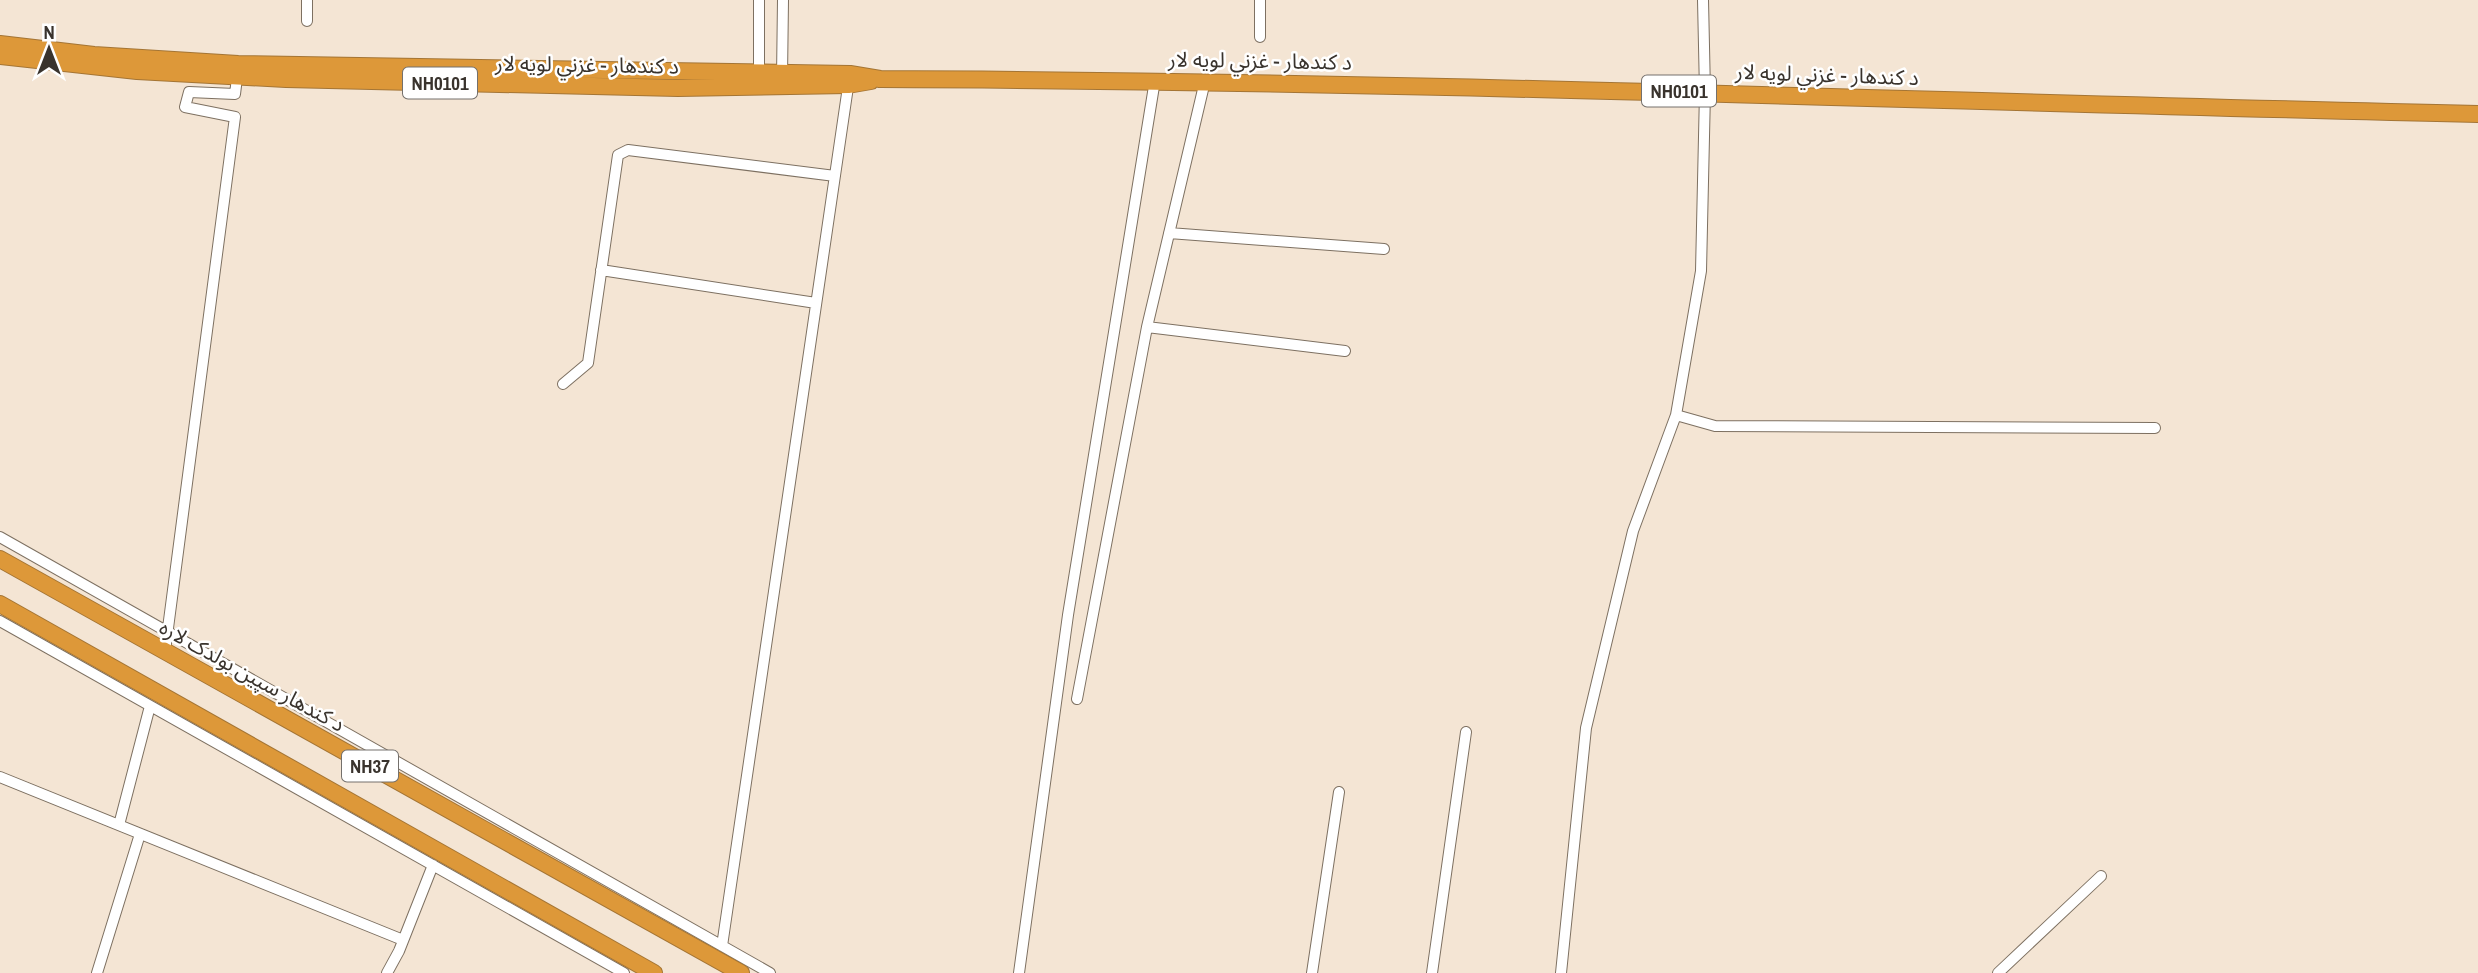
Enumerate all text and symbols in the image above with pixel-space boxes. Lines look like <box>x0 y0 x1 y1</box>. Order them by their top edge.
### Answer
north arrow <box>14 14 84 84</box>
text: N <box>43 19 55 45</box>
street label: د کندهار - غزني لويه لار <box>1167 44 1352 78</box>
street label: د کندهار - غزني لويه لار <box>494 48 679 82</box>
street label: د کندهار - غزني لويه لار <box>1734 57 1919 94</box>
road number: NH0101 <box>403 68 477 99</box>
road number: NH0101 <box>1642 76 1716 106</box>
street label: د کندهار سپین بولدک لاره <box>154 613 350 739</box>
road number: NH37 <box>342 750 398 782</box>

